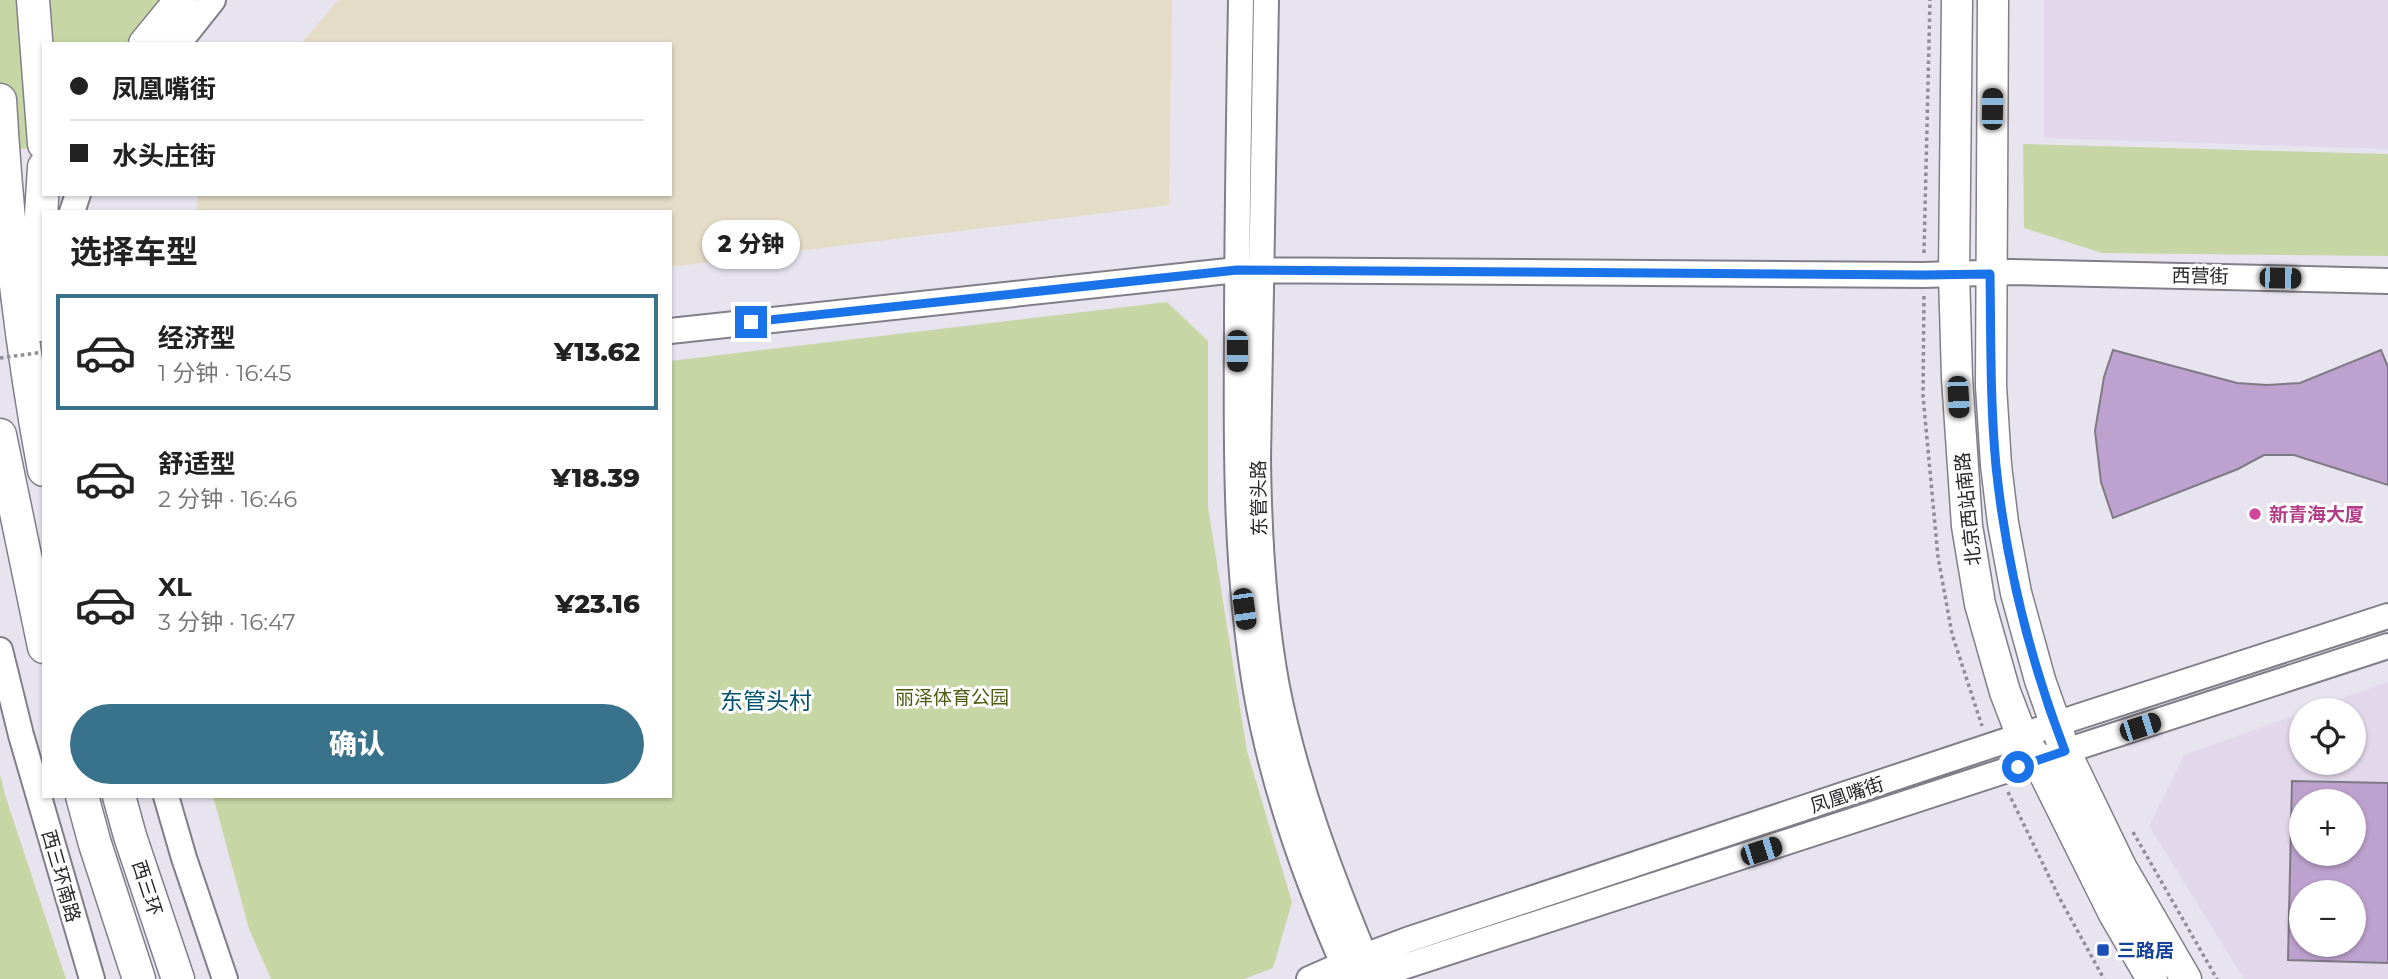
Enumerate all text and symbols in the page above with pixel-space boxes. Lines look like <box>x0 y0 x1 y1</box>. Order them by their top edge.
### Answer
text: 凤凰嘴街 <box>112 73 216 105</box>
car <box>1982 88 2003 130</box>
text: 水头庄街 <box>112 140 216 172</box>
callout: 2 分钟 <box>702 220 800 270</box>
text: 2 分钟 <box>718 230 784 258</box>
text: 选择车型 <box>70 232 198 271</box>
street label: 西营街 <box>2171 264 2229 288</box>
car <box>2259 267 2302 289</box>
route end <box>735 306 767 338</box>
icon: car <box>74 321 137 384</box>
text: 经济型 <box>158 322 236 354</box>
car <box>1227 330 1248 372</box>
text: ¥13.62 <box>554 336 640 368</box>
text: 1 分钟 · 16:45 <box>158 359 292 387</box>
car <box>1947 375 1970 419</box>
icon: car <box>74 447 137 510</box>
text: 舒适型 <box>158 448 236 480</box>
street label: 北京西站南路 <box>1951 451 1985 567</box>
street label: 东管头路 <box>1247 460 1271 536</box>
text: ¥18.39 <box>551 462 640 494</box>
text: 2 分钟 · 16:46 <box>158 485 297 513</box>
place label: 新青海大厦 <box>2269 503 2364 526</box>
marker: 新青海大厦 <box>2247 506 2263 522</box>
text: XL <box>158 571 192 603</box>
icon: car <box>74 573 137 636</box>
car <box>1231 587 1258 631</box>
text: ¥23.16 <box>555 588 640 620</box>
text: 3 分钟 · 16:47 <box>158 608 296 636</box>
park label: 丽泽体育公园 <box>895 686 1009 709</box>
district label: 东管头村 <box>720 687 812 715</box>
map controls <box>2289 698 2366 957</box>
button: locate <box>2289 698 2366 775</box>
button: 确认 <box>70 704 644 784</box>
car <box>2117 711 2164 743</box>
route start <box>2002 751 2034 783</box>
street label: 凤凰嘴街 <box>1807 772 1887 818</box>
button: + <box>2289 789 2366 866</box>
street label: 西三环南路 <box>37 827 85 925</box>
car <box>1738 835 1785 867</box>
street label: 西三环 <box>127 857 167 919</box>
button: − <box>2289 880 2366 957</box>
place label: 三路居 <box>2117 939 2174 962</box>
marker: 三路居 <box>2095 942 2111 958</box>

